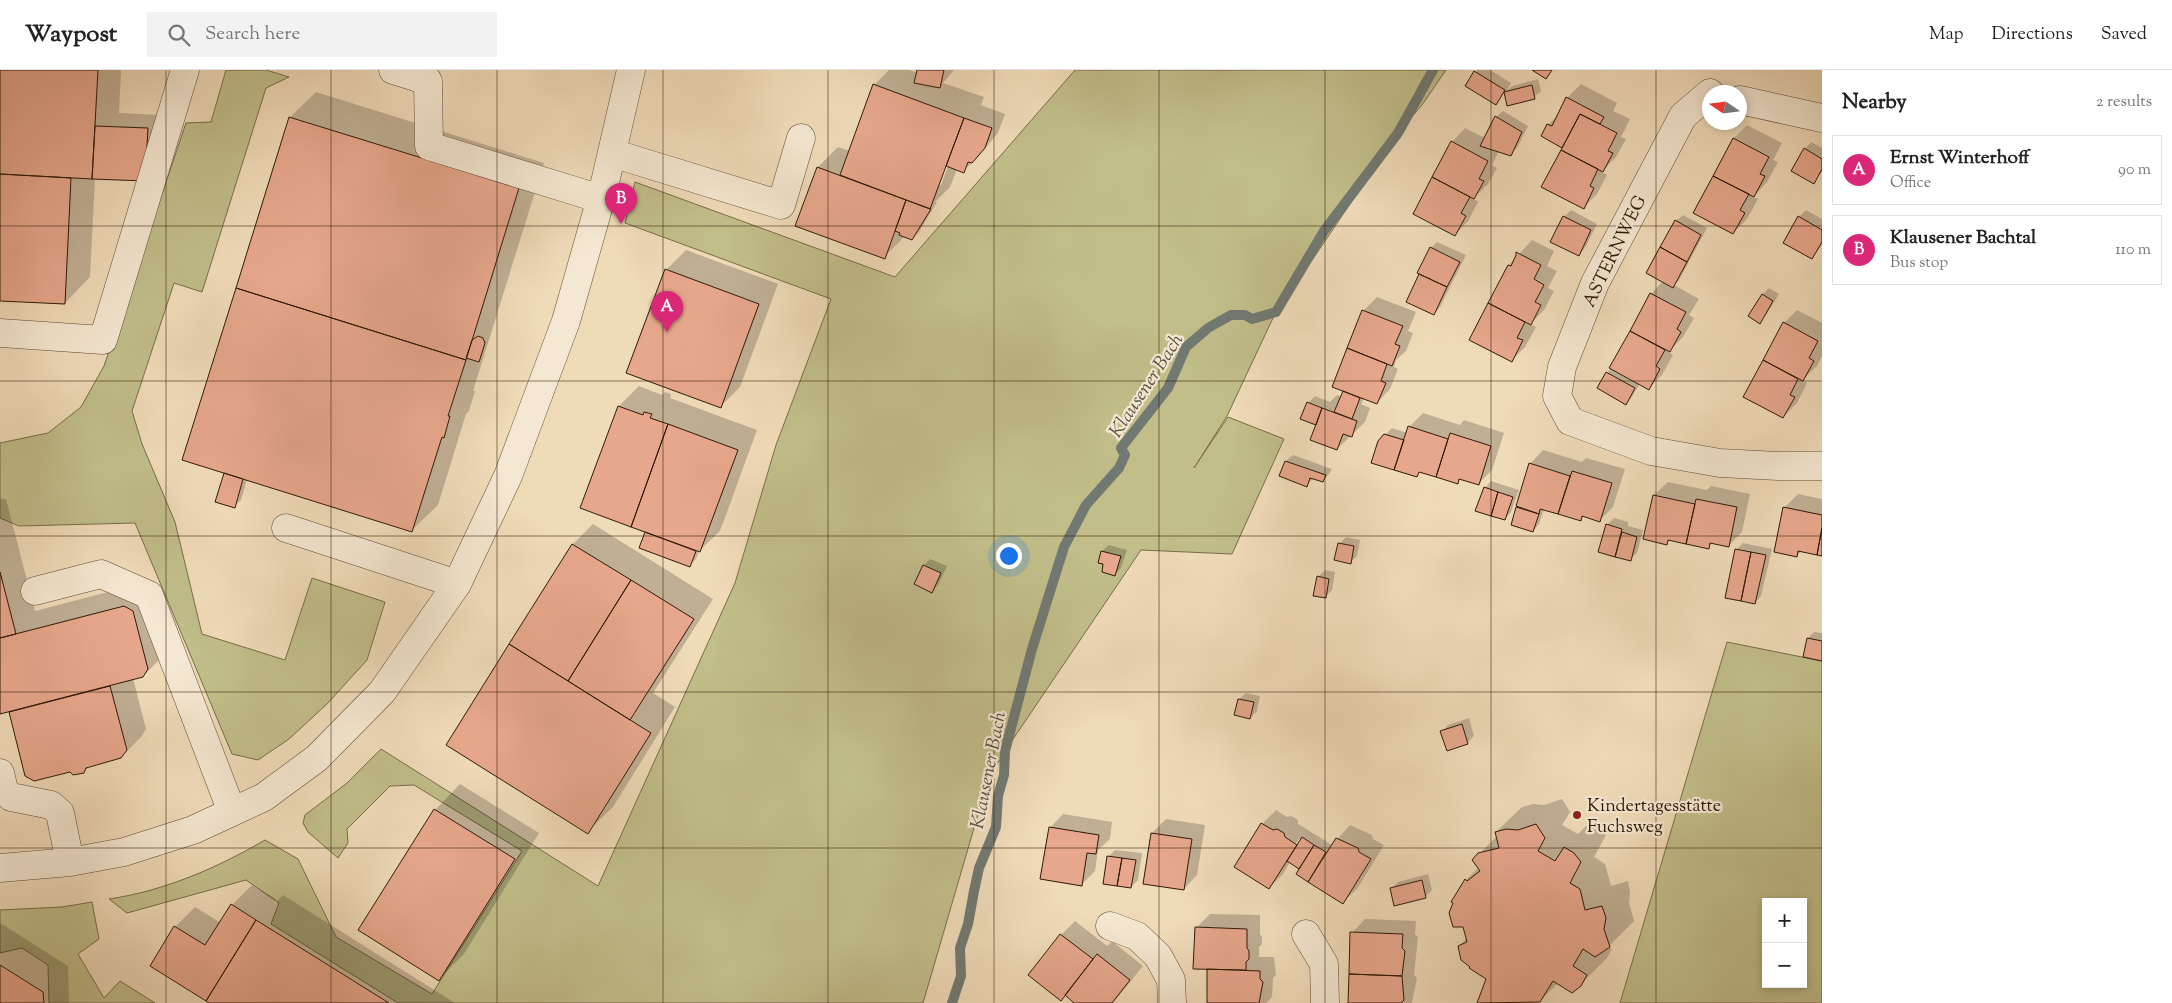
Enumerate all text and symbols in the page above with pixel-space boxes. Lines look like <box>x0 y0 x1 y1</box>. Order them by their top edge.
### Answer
search box <box>147 12 497 57</box>
text: Waypost <box>25 18 117 52</box>
icon: search <box>165 21 193 49</box>
text: Search here <box>205 21 300 48</box>
text: Map <box>1929 22 1964 48</box>
text: Directions <box>1992 22 2073 48</box>
text: Saved <box>2101 22 2147 48</box>
north arrow <box>1702 85 1747 130</box>
text: Nearby <box>1842 88 1907 118</box>
text: 2 results <box>2096 91 2152 114</box>
text: Ernst Winterhoff <box>1890 145 2030 172</box>
text: A <box>1853 159 1866 182</box>
text: 90 m <box>2118 159 2151 182</box>
text: Office <box>1890 172 1931 195</box>
pin: B <box>605 183 637 224</box>
street label: ASTERNWEG <box>1577 191 1654 312</box>
text: Klausener Bachtal <box>1890 225 2036 252</box>
text: B <box>1854 239 1864 262</box>
text: 110 m <box>2115 239 2151 262</box>
text: Bus stop <box>1890 252 1948 275</box>
pin: A <box>651 291 683 332</box>
water label: Klausener Bach <box>1103 328 1191 444</box>
your location <box>996 543 1022 569</box>
water label: Klausener Bach <box>965 709 1014 831</box>
place label: Kindertagesstätte Fuchsweg <box>1587 794 1721 841</box>
marker: Kindertagesstätte Fuchsweg <box>1571 809 1583 821</box>
map controls <box>1762 898 1807 988</box>
button: + <box>1762 898 1807 943</box>
button: − <box>1762 943 1807 988</box>

